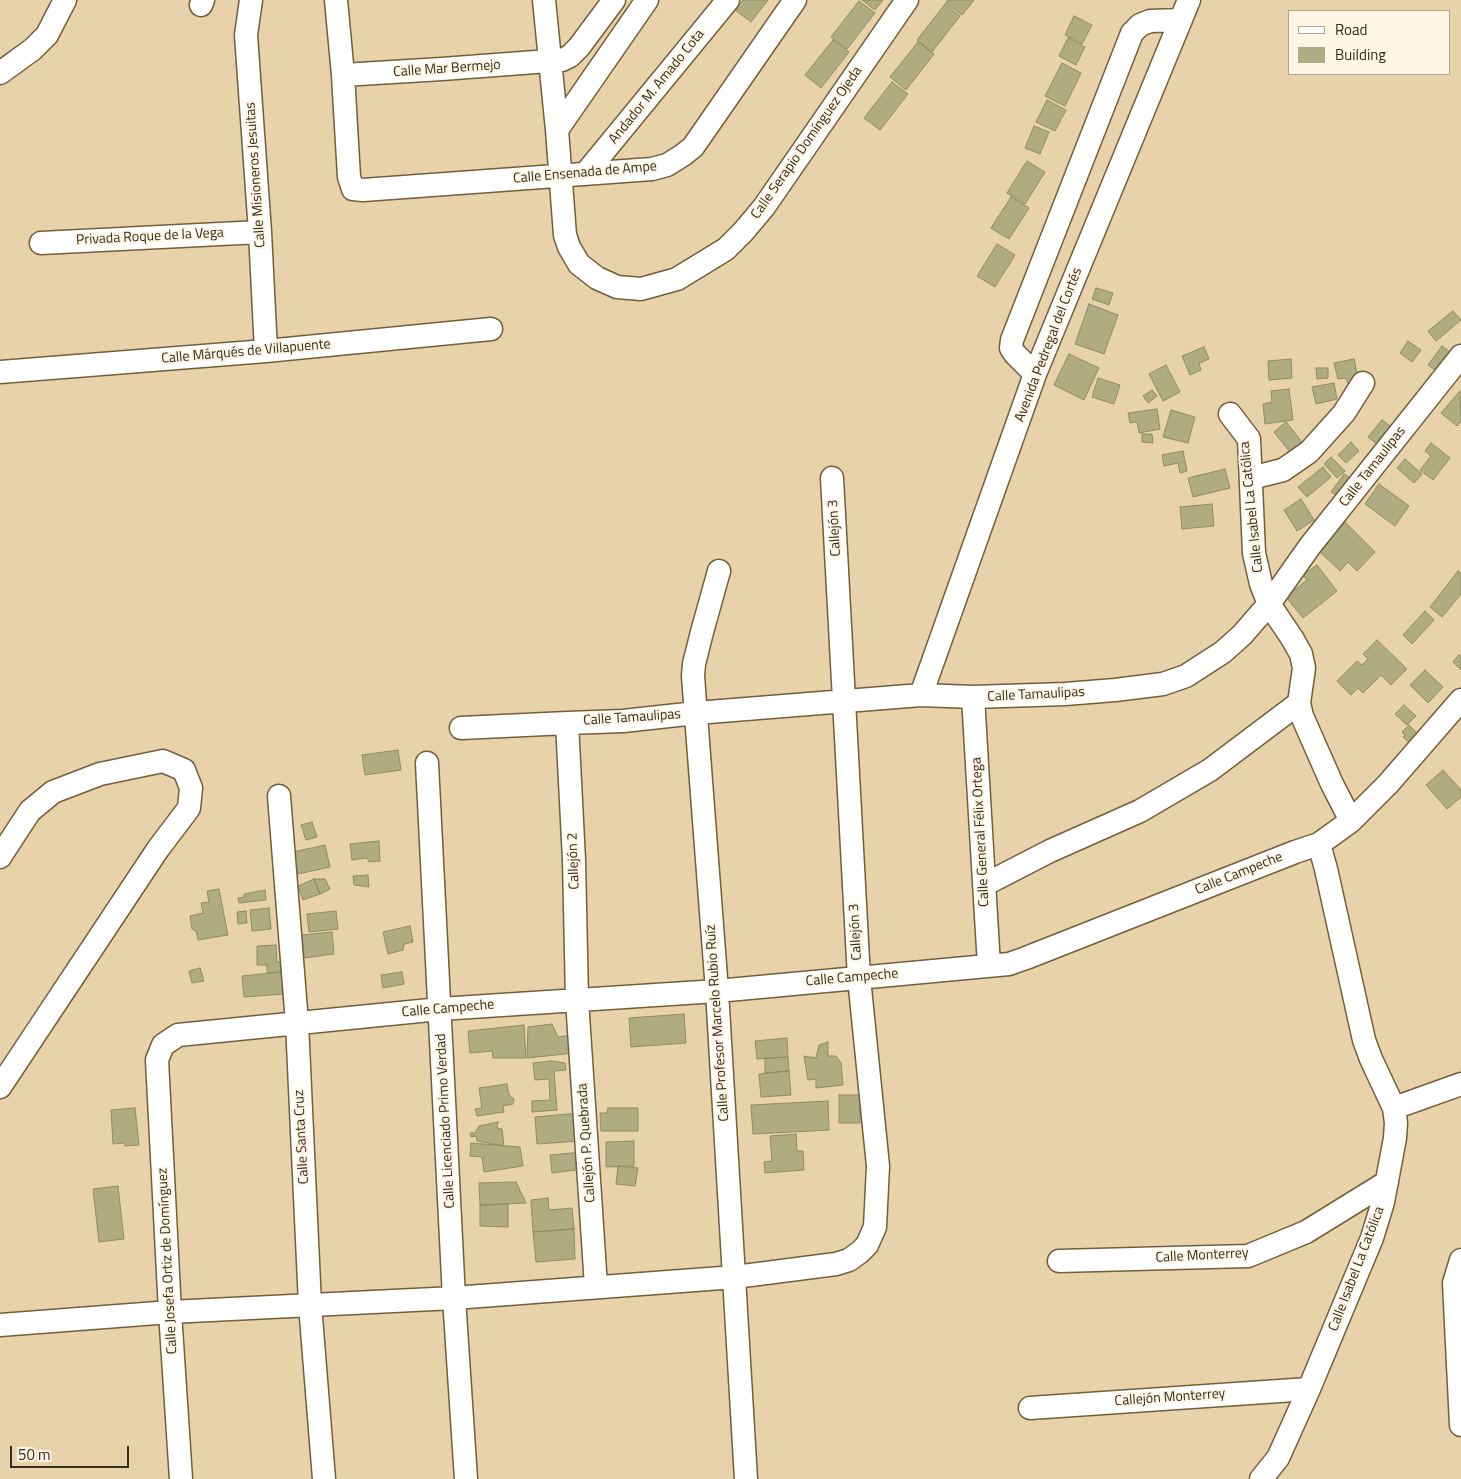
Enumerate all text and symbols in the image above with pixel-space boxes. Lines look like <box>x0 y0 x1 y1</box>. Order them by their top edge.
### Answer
legend <box>1288 10 1451 75</box>
text: Road <box>1335 18 1367 41</box>
street label: Andador M. Amado Cota <box>606 26 708 148</box>
text: Building <box>1335 43 1386 66</box>
street label: Calle Mar Bermejo <box>393 57 501 81</box>
street label: Calle Serapio Domínguez Ojeda <box>748 64 866 222</box>
street label: Calle Misioneros Jesuitas <box>243 102 269 248</box>
street label: Calle Ensenada de Ampe <box>512 158 658 188</box>
street label: Privada Roque de la Vega <box>76 225 224 249</box>
street label: Avenida Pedregal del Cortés <box>1012 265 1086 425</box>
street label: Calle Márqués de Villapuente <box>161 336 331 368</box>
street label: Calle Tamaulipas <box>1336 423 1410 511</box>
street label: Calle Isabel La Católica <box>1237 440 1267 574</box>
street label: Callejón 3 <box>825 499 845 557</box>
street label: Calle Tamaulipas <box>987 684 1085 706</box>
street label: Calle Tamaulipas <box>583 706 681 730</box>
street label: Calle General Félix Ortega <box>969 757 993 907</box>
street label: Callejón 2 <box>565 832 583 890</box>
street label: Calle Campeche <box>1193 849 1285 899</box>
street label: Callejón 3 <box>846 903 866 961</box>
street label: Calle Profesor Marcelo Rubio Ruíz <box>703 924 733 1122</box>
street label: Calle Campeche <box>805 966 899 990</box>
street label: Calle Campeche <box>401 997 495 1021</box>
street label: Calle Licenciado Primo Verdad <box>433 1033 459 1209</box>
street label: Callejón P. Quebrada <box>574 1083 600 1203</box>
street label: Calle Santa Cruz <box>291 1089 313 1185</box>
street label: Calle Josefa Ortiz de Domínguez <box>155 1167 181 1355</box>
street label: Calle Isabel La Católica <box>1325 1204 1389 1334</box>
street label: Calle Monterrey <box>1155 1245 1249 1267</box>
street label: Callejón Monterrey <box>1114 1386 1226 1410</box>
scale bar <box>12 1436 131 1468</box>
text: 50 m <box>18 1443 51 1466</box>

